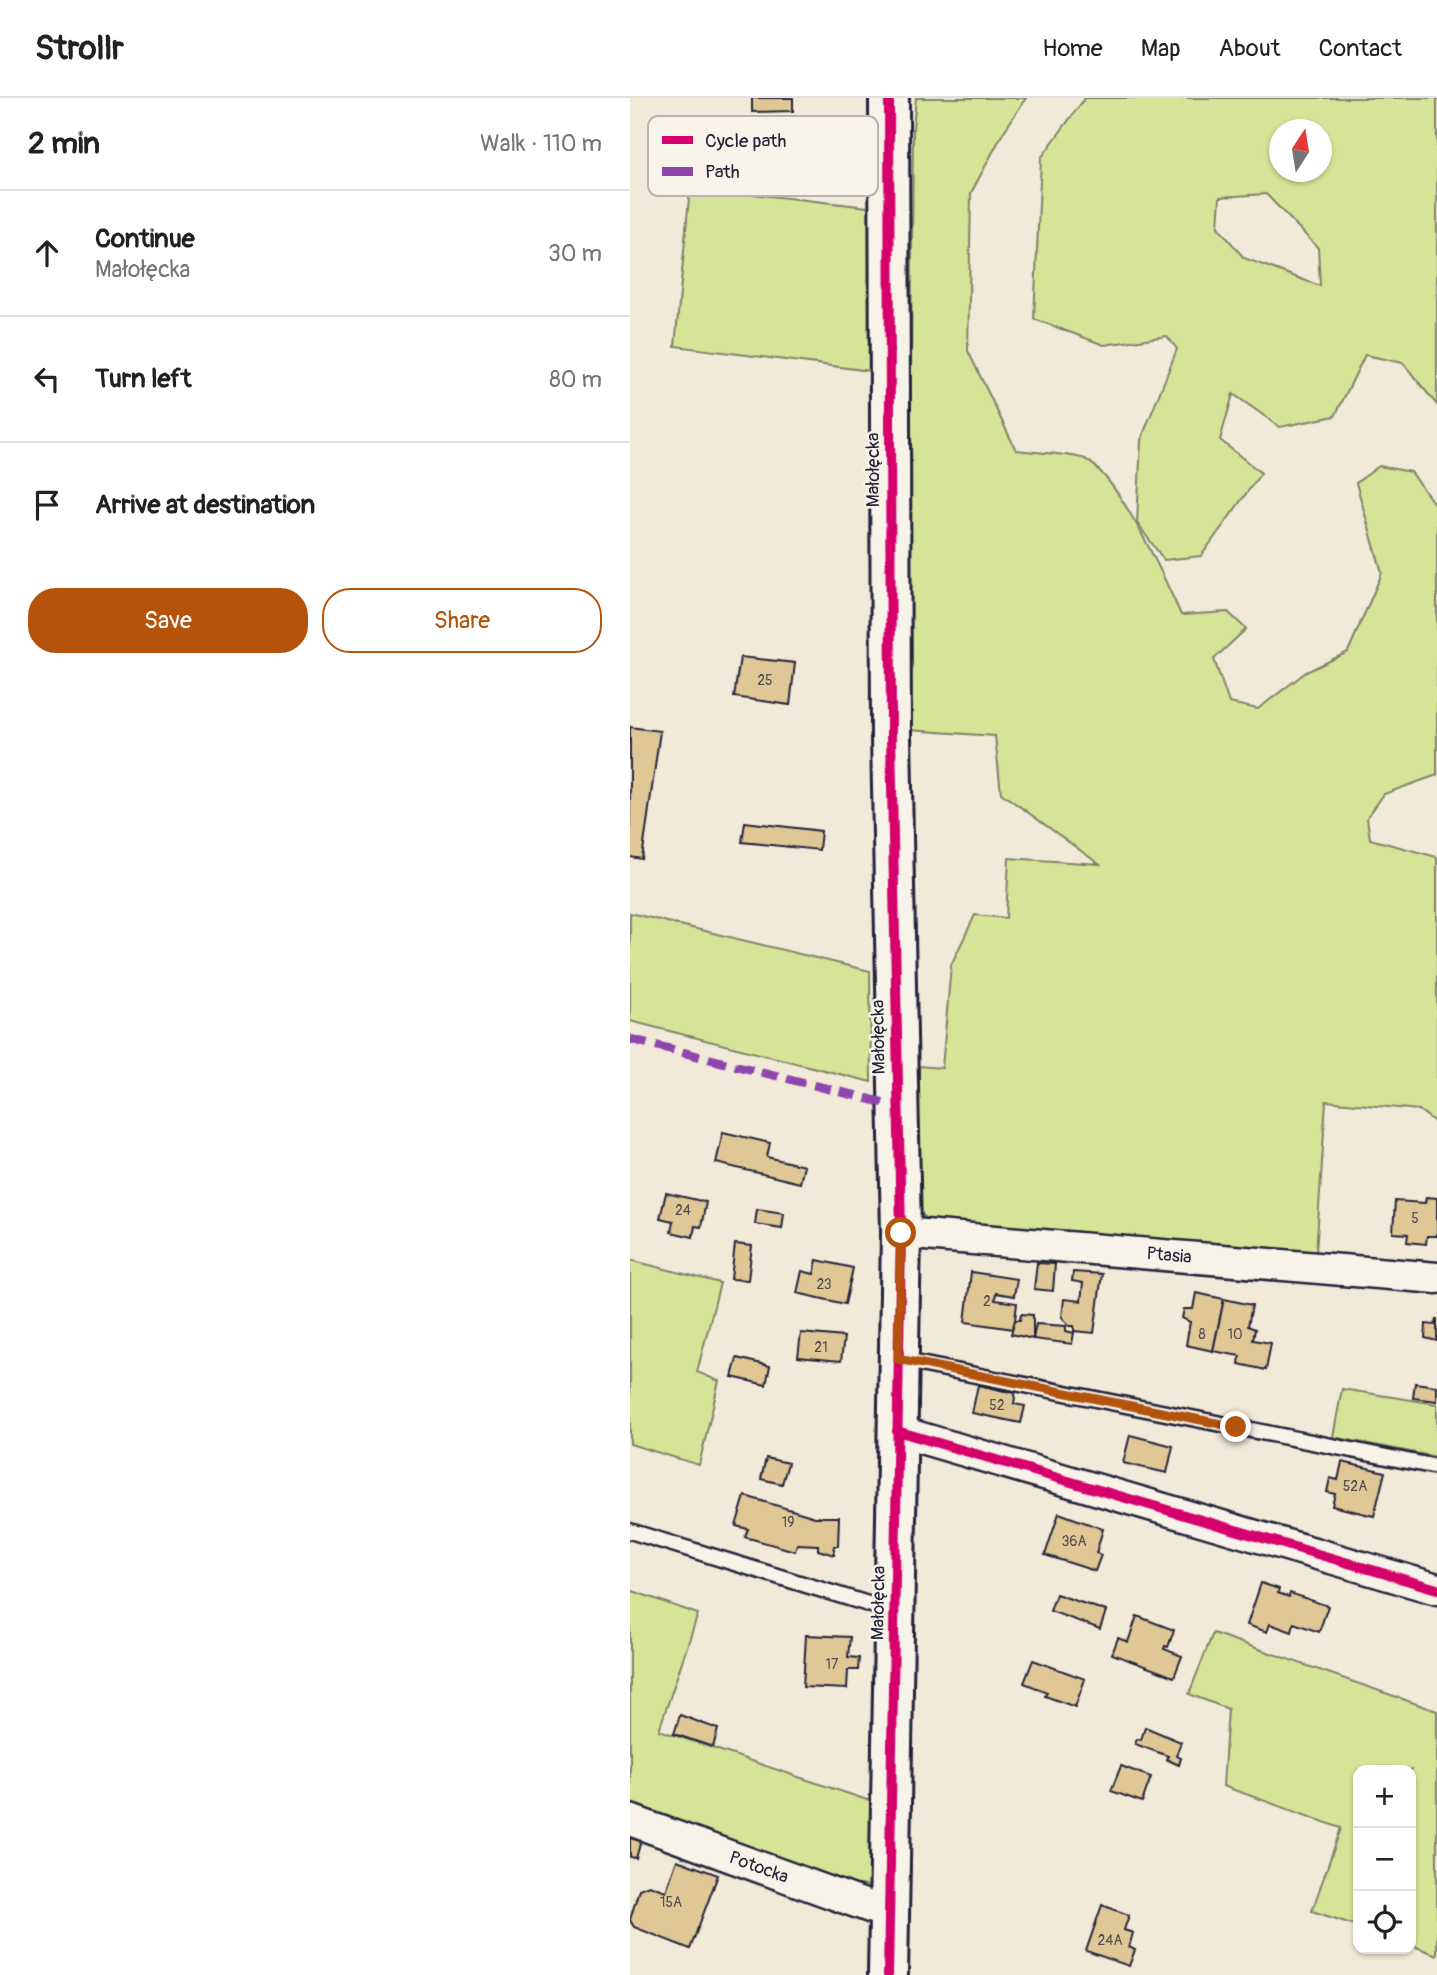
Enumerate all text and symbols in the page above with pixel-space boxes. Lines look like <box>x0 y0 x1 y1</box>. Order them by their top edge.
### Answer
text: Strollr <box>35 28 124 69</box>
text: Home <box>1042 34 1103 63</box>
text: Map <box>1141 34 1181 63</box>
text: About <box>1219 34 1281 63</box>
text: Contact <box>1319 34 1402 63</box>
legend <box>648 116 878 196</box>
north arrow <box>1269 119 1332 182</box>
text: 2 min <box>28 125 100 162</box>
text: Walk · 110 m <box>480 129 602 158</box>
text: Cycle path <box>705 129 786 153</box>
text: Path <box>705 160 740 184</box>
text: Continue <box>95 223 195 255</box>
icon: ahead <box>28 234 66 272</box>
text: 30 m <box>548 239 602 268</box>
text: Małołęcka <box>95 255 190 284</box>
icon: left <box>28 360 66 398</box>
text: Turn left <box>95 363 191 395</box>
text: 80 m <box>549 365 602 394</box>
street label: Małołęcka <box>862 433 885 507</box>
icon: arrive <box>28 486 66 524</box>
text: Arrive at destination <box>95 489 315 521</box>
button: Save <box>28 588 308 653</box>
button: Share <box>322 588 602 653</box>
house number: 25 <box>757 672 773 689</box>
street label: Małołęcka <box>866 1000 891 1074</box>
house number: 24 <box>675 1202 691 1219</box>
house number: 5 <box>1411 1210 1419 1227</box>
route start <box>885 1217 916 1248</box>
street label: Ptasia <box>1145 1242 1192 1269</box>
house number: 23 <box>816 1276 832 1293</box>
house number: 2 <box>983 1293 991 1310</box>
house number: 8 <box>1198 1326 1206 1343</box>
house number: 10 <box>1227 1326 1243 1343</box>
house number: 21 <box>814 1339 828 1356</box>
house number: 52 <box>989 1397 1005 1414</box>
route end <box>1220 1411 1251 1442</box>
house number: 52A <box>1343 1478 1367 1495</box>
house number: 19 <box>782 1514 794 1531</box>
house number: 36A <box>1061 1533 1087 1550</box>
street label: Małołęcka <box>866 1566 891 1640</box>
house number: 17 <box>826 1656 839 1673</box>
map controls <box>1353 1765 1416 1954</box>
button: + <box>1353 1765 1416 1828</box>
button: − <box>1353 1828 1416 1891</box>
street label: Potocka <box>726 1846 792 1889</box>
button: locate <box>1353 1891 1416 1954</box>
house number: 15A <box>660 1894 682 1911</box>
house number: 24A <box>1097 1932 1123 1949</box>

